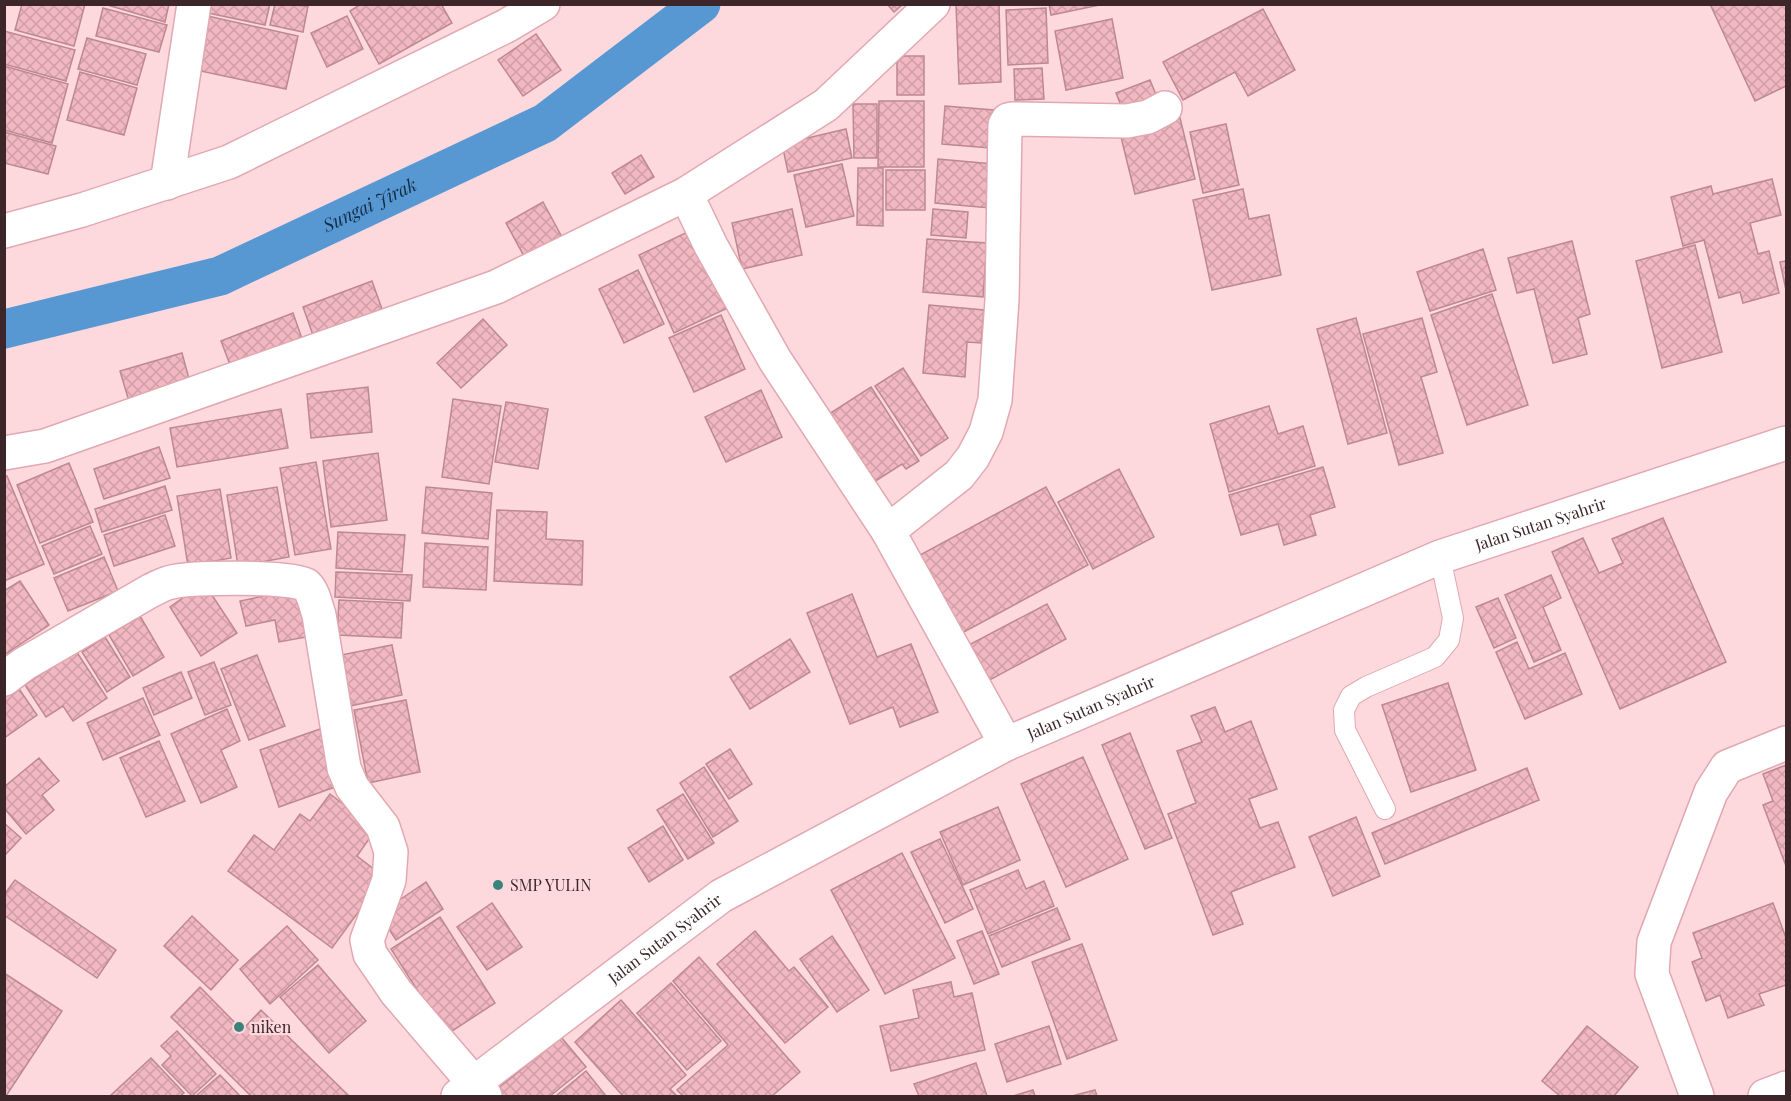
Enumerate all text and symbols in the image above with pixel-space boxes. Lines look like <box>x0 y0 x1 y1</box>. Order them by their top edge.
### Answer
water label: Sungai Jirak <box>318 172 420 237</box>
street label: Jalan Sutan Syahrir <box>1471 492 1609 555</box>
street label: Jalan Sutan Syahrir <box>1023 670 1158 744</box>
place label: SMP YULIN <box>510 874 592 895</box>
marker: SMP YULIN <box>491 878 505 892</box>
street label: Jalan Sutan Syahrir <box>603 888 726 988</box>
place label: niken <box>251 1016 292 1037</box>
marker: niken <box>232 1020 246 1034</box>

